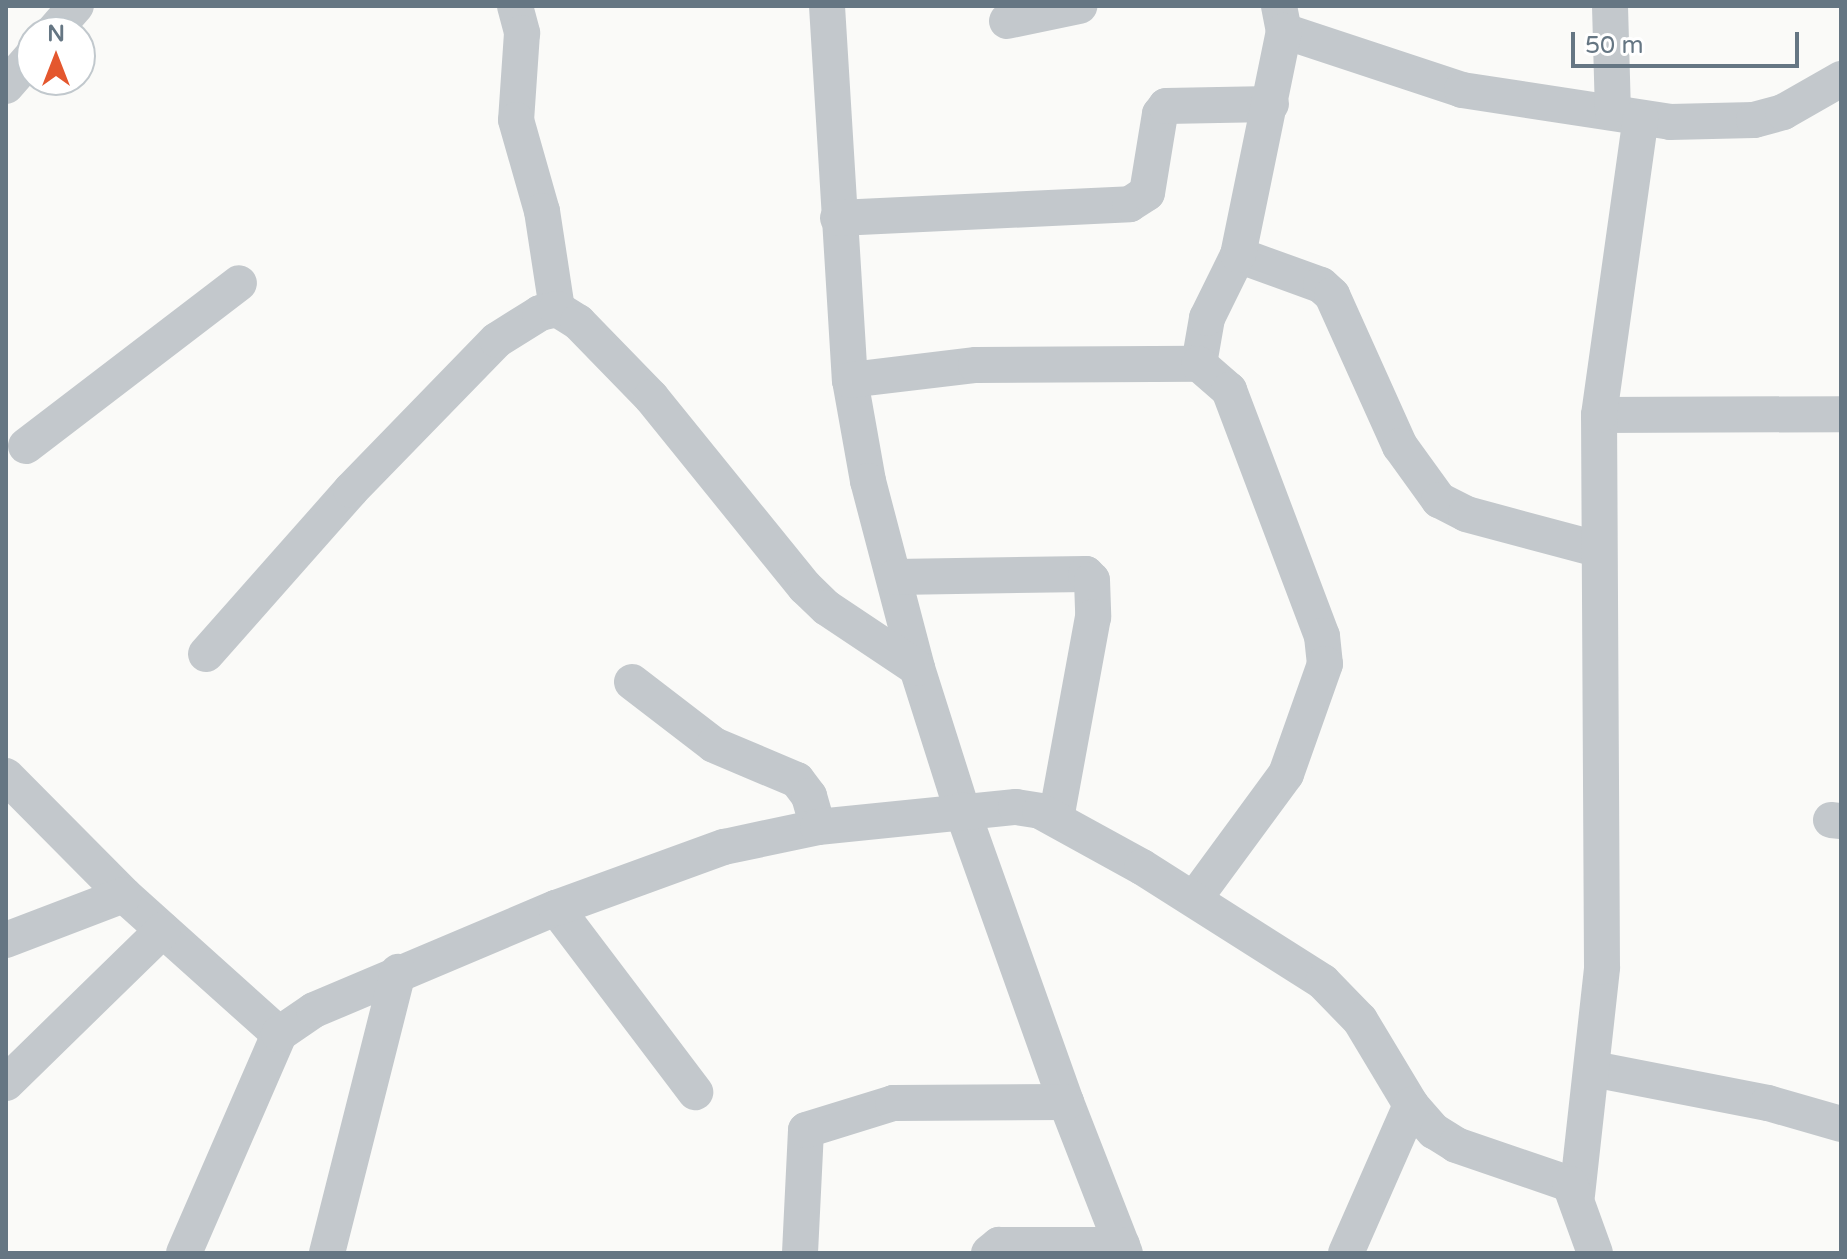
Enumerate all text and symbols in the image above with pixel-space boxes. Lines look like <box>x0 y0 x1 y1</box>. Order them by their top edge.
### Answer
north arrow <box>16 16 96 96</box>
scale bar <box>1575 16 1803 66</box>
text: N <box>47 21 65 47</box>
text: 50 m <box>1585 31 1643 60</box>

